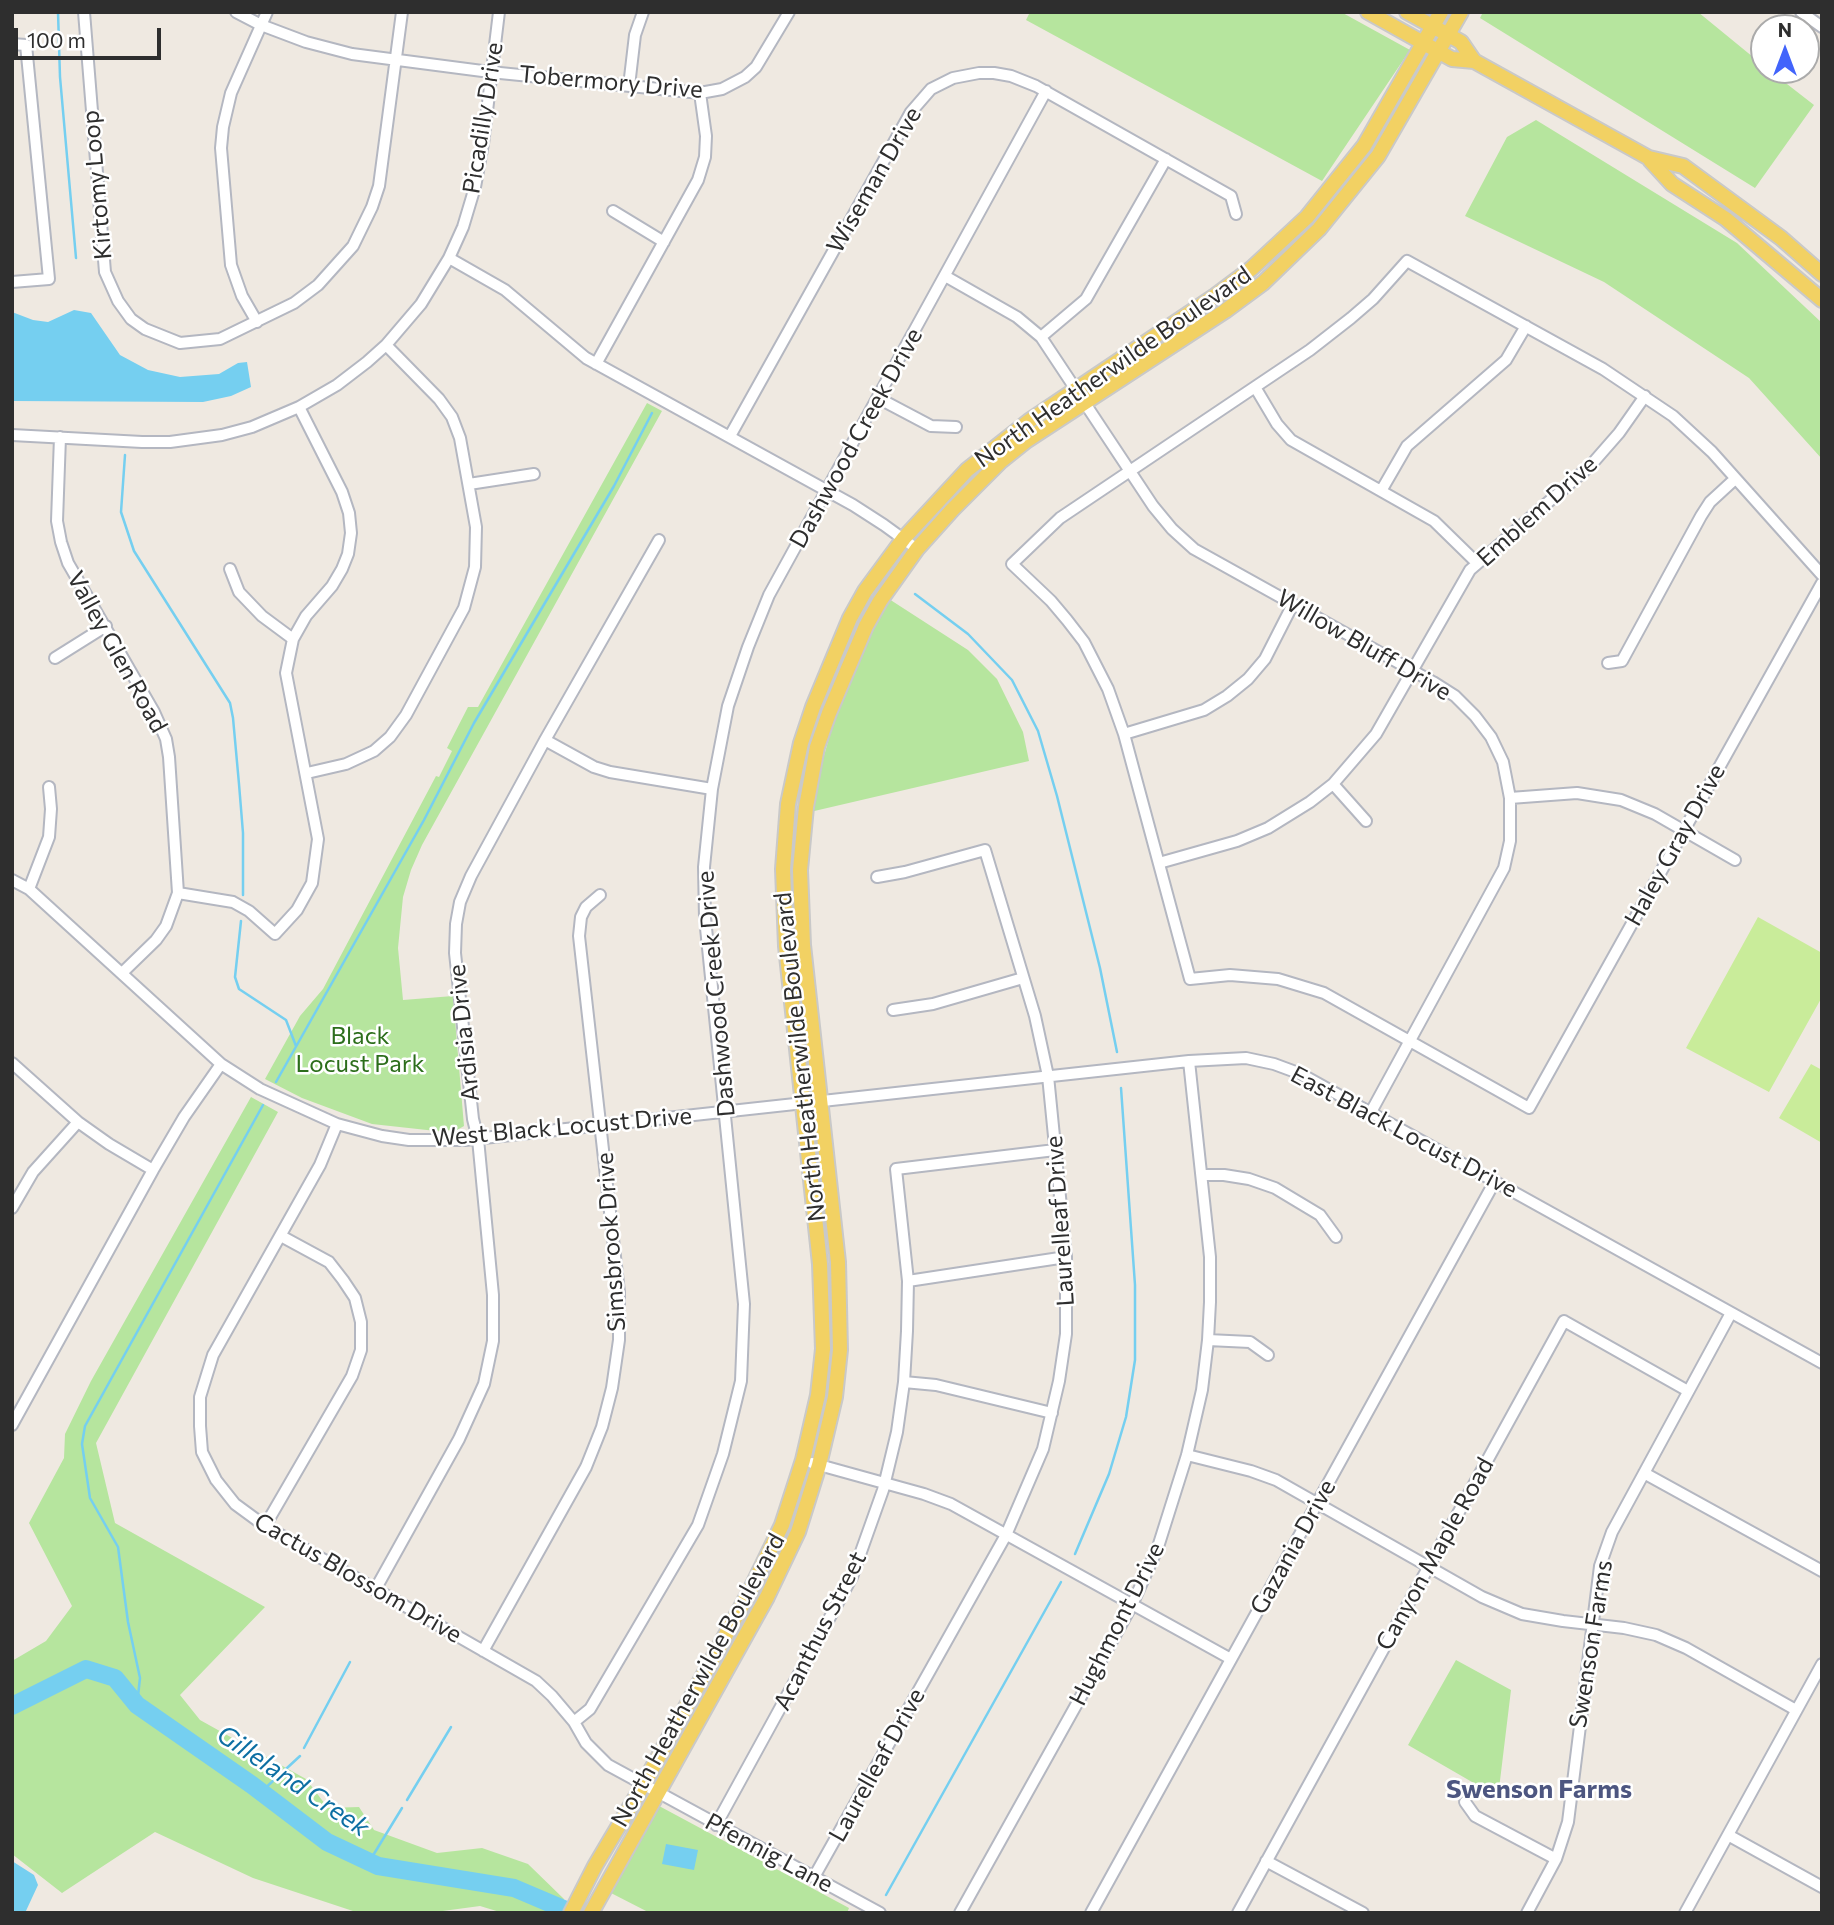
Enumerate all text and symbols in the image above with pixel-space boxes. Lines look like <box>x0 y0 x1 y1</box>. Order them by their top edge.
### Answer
scale bar <box>18 14 164 58</box>
north arrow <box>1750 14 1820 84</box>
text: N <box>1778 18 1792 41</box>
text: 100 m <box>27 27 86 52</box>
street label: Picadilly Drive <box>457 40 509 196</box>
street label: Tobermory Drive <box>518 60 704 104</box>
street label: Wiseman Drive <box>821 102 927 258</box>
street label: Kirtomy Loop <box>76 109 118 261</box>
street label: North Heatherwilde Boulevard <box>969 260 1257 474</box>
street label: Dashwood Creek Drive <box>784 323 928 553</box>
street label: Emblem Drive <box>1471 450 1603 572</box>
street label: Valley Glen Road <box>61 566 173 738</box>
street label: Willow Bluff Drive <box>1272 583 1456 707</box>
street label: Haley Gray Drive <box>1619 759 1731 931</box>
street label: Dashwood Creek Drive <box>691 870 741 1118</box>
street label: North Heatherwilde Boulevard <box>768 891 832 1223</box>
street label: Ardisia Drive <box>442 963 486 1103</box>
park label: Black Locust Park <box>296 1022 424 1078</box>
street label: East Black Locust Drive <box>1286 1060 1522 1204</box>
street label: West Black Locust Drive <box>431 1101 693 1153</box>
street label: Laurelleaf Drive <box>1040 1135 1080 1307</box>
street label: Simsbrook Drive <box>590 1151 632 1333</box>
street label: Canyon Maple Road <box>1370 1453 1500 1655</box>
street label: Gazania Drive <box>1244 1475 1342 1619</box>
street label: Cactus Blossom Drive <box>249 1507 467 1649</box>
street label: North Heatherwilde Boulevard <box>605 1528 791 1832</box>
street label: Hughmont Drive <box>1063 1537 1171 1711</box>
street label: Acanthus Street <box>768 1547 872 1715</box>
street label: Swenson Farms <box>1564 1558 1618 1730</box>
street label: Laurelleaf Drive <box>823 1683 931 1847</box>
water label: Gilleland Creek <box>211 1719 375 1843</box>
district label: Swenson Farms <box>1446 1773 1632 1805</box>
street label: Pfennig Lane <box>700 1807 838 1899</box>

